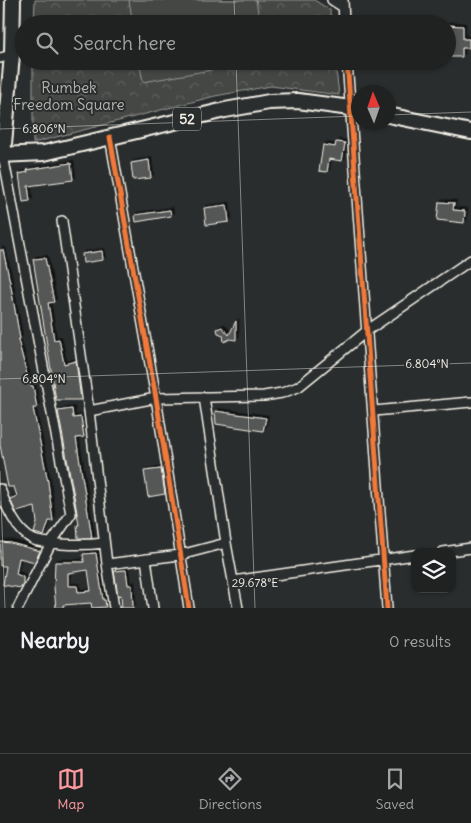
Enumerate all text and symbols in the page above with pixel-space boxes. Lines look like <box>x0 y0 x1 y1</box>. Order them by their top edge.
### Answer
search box <box>15 15 456 70</box>
icon: search <box>33 29 61 57</box>
text: Search here <box>73 31 176 55</box>
park label: Rumbek Freedom Square <box>13 78 125 114</box>
north arrow <box>351 85 396 130</box>
road number: 52 <box>173 108 201 130</box>
text: 6.806°N <box>22 121 66 136</box>
text: 6.804°N <box>405 356 449 371</box>
text: 6.804°N <box>22 371 66 386</box>
map controls <box>411 548 456 593</box>
button: layers <box>411 548 456 593</box>
text: 29.678°E <box>232 575 278 590</box>
text: Nearby <box>20 627 90 654</box>
text: 0 results <box>389 631 451 651</box>
tab: Map <box>57 765 85 813</box>
tab: Directions <box>199 765 262 813</box>
tab: Saved <box>376 765 414 813</box>

